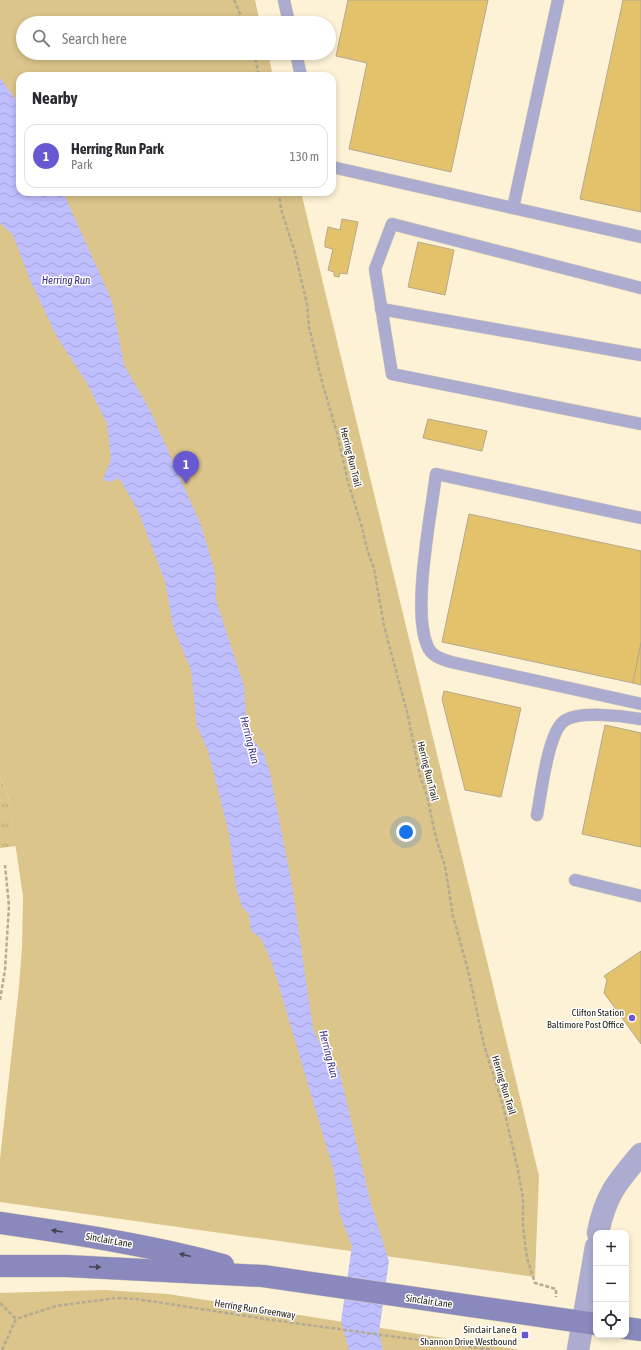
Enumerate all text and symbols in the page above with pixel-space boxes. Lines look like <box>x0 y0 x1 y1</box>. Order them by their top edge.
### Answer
search box <box>16 16 336 60</box>
icon: search <box>30 27 52 49</box>
text: Search here <box>62 30 127 47</box>
text: Nearby <box>32 88 78 108</box>
text: Herring Run Park <box>71 140 164 157</box>
text: 1 <box>43 149 49 164</box>
text: 130 m <box>290 149 319 164</box>
text: Park <box>71 157 93 172</box>
water label: Herring Run <box>42 274 91 286</box>
street label: Herring Run Trail <box>338 426 364 488</box>
pin: 1 <box>173 451 199 484</box>
water label: Herring Run <box>238 715 262 766</box>
street label: Herring Run Trail <box>415 740 441 802</box>
your location <box>396 822 416 842</box>
place label: Clifton Station Baltimore Post Office <box>547 1007 624 1030</box>
marker: Clifton Station Baltimore Post Office <box>627 1013 637 1023</box>
water label: Herring Run <box>317 1029 341 1080</box>
street label: Herring Run Trail <box>490 1054 518 1116</box>
one-way arrow <box>51 1228 63 1234</box>
map controls <box>593 1230 629 1338</box>
button: + <box>593 1230 629 1266</box>
street label: Sinclair Lane <box>85 1231 133 1250</box>
one-way arrow <box>179 1252 191 1258</box>
one-way arrow <box>89 1264 101 1271</box>
button: − <box>593 1266 629 1302</box>
street label: Sinclair Lane <box>405 1292 453 1310</box>
street label: Herring Run Greenway <box>214 1297 296 1321</box>
button: locate <box>593 1302 629 1338</box>
place label: Sinclair Lane & Shannon Drive Westbound <box>420 1324 518 1347</box>
marker: Sinclair Lane & Shannon Drive Westbound <box>520 1330 530 1340</box>

